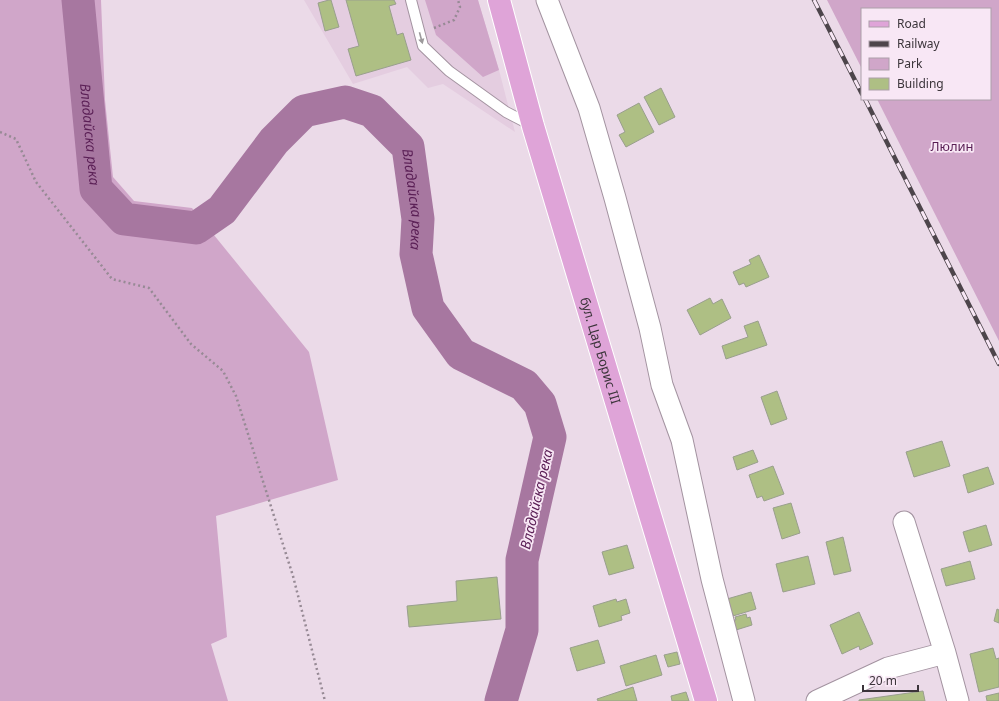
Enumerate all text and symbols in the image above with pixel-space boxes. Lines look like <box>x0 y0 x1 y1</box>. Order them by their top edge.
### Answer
legend <box>861 8 991 100</box>
text: Road <box>897 15 926 32</box>
one-way arrow <box>418 32 424 44</box>
text: Railway <box>897 35 941 52</box>
text: Park <box>897 55 923 72</box>
text: Building <box>897 75 944 92</box>
water label: Владайска река <box>76 83 105 186</box>
park label: Люлин <box>930 137 974 155</box>
water label: Владайска река <box>399 147 428 251</box>
street label: бул. Цар Борис III <box>576 295 625 406</box>
water label: Владайска река <box>515 447 557 551</box>
scale bar <box>863 667 918 693</box>
text: 20 m <box>869 672 897 689</box>

